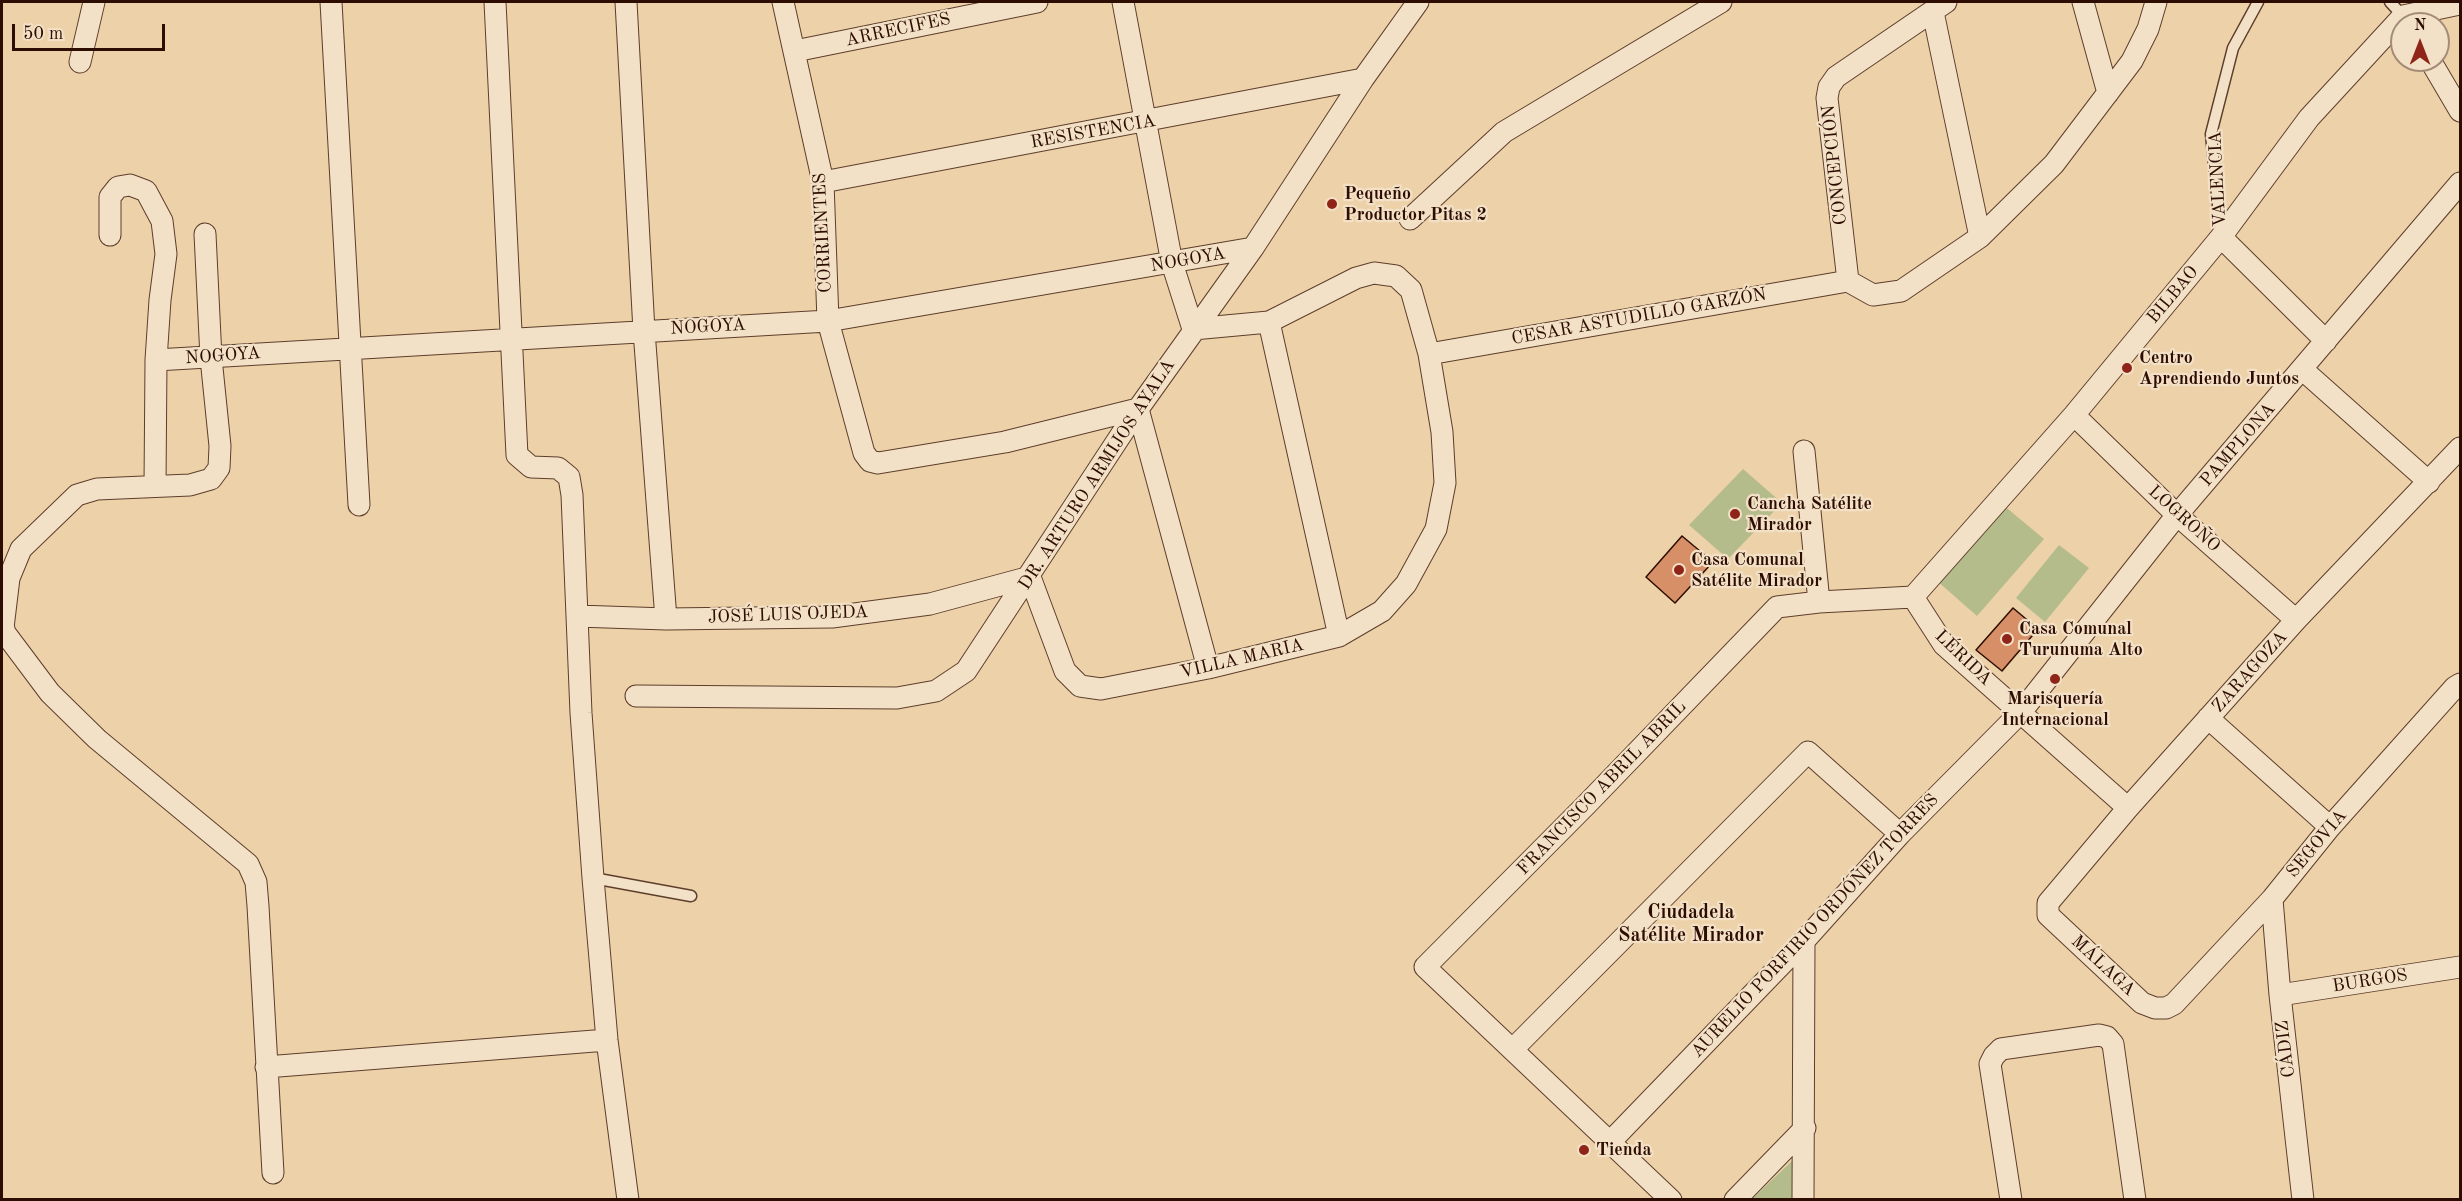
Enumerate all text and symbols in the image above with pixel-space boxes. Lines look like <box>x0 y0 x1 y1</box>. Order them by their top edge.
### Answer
street label: ARRECIFES <box>843 8 953 52</box>
scale bar <box>15 12 168 50</box>
north arrow <box>2390 12 2450 72</box>
text: N <box>2414 18 2426 34</box>
text: 50 m <box>23 25 63 43</box>
street label: CONCEPCIÓN <box>1818 104 1852 226</box>
street label: RESISTENCIA <box>1029 110 1157 154</box>
street label: VALENCIA <box>2205 130 2231 228</box>
street label: CORRIENTES <box>809 172 837 294</box>
place label: Pequeño Productor Pitas 2 <box>1344 183 1487 226</box>
marker: Pequeño Productor Pitas 2 <box>1325 197 1339 211</box>
street label: NOGOYA <box>1149 243 1227 277</box>
street label: BILBAO <box>2143 262 2203 328</box>
street label: CESAR ASTUDILLO GARZÓN <box>1510 284 1768 350</box>
street label: NOGOYA <box>670 314 746 340</box>
street label: NOGOYA <box>184 343 262 369</box>
place label: Centro Aprendiendo Juntos <box>2139 347 2299 389</box>
street label: DR. ARTURO ARMIJOS AYALA <box>1014 356 1180 594</box>
marker: Centro Aprendiendo Juntos <box>2120 361 2134 375</box>
street label: PAMPLONA <box>2196 399 2280 491</box>
street label: LOGROÑO <box>2143 481 2225 557</box>
place label: Cancha Satélite Mirador <box>1747 493 1872 536</box>
marker: Cancha Satélite Mirador <box>1728 507 1742 521</box>
place label: Casa Comunal Satélite Mirador <box>1691 549 1822 592</box>
marker: Casa Comunal Satélite Mirador <box>1672 563 1686 577</box>
street label: JOSÉ LUIS OJEDA <box>707 601 869 629</box>
place label: Casa Comunal Turunuma Alto <box>2019 618 2143 660</box>
street label: LÉRIDA <box>1930 626 1996 690</box>
street label: ZARAGOZA <box>2208 627 2292 717</box>
marker: Casa Comunal Turunuma Alto <box>2000 632 2014 646</box>
street label: VILLA MARIA <box>1178 634 1306 684</box>
marker: Marisquería Internacional <box>2048 672 2062 686</box>
place label: Marisquería Internacional <box>2001 688 2109 730</box>
street label: FRANCISCO ABRIL ABRIL <box>1513 696 1691 880</box>
street label: AURELIO PORFIRIO ORDÓÑEZ TORRES <box>1687 790 1943 1062</box>
street label: SEGOVIA <box>2282 805 2352 883</box>
district label: Ciudadela Satélite Mirador <box>1618 901 1764 948</box>
street label: MÁLAGA <box>2066 931 2140 1001</box>
street label: BURGOS <box>2331 964 2409 998</box>
street label: CÁDIZ <box>2272 1019 2300 1079</box>
place label: Tienda <box>1596 1139 1652 1161</box>
marker: Tienda <box>1577 1143 1591 1157</box>

